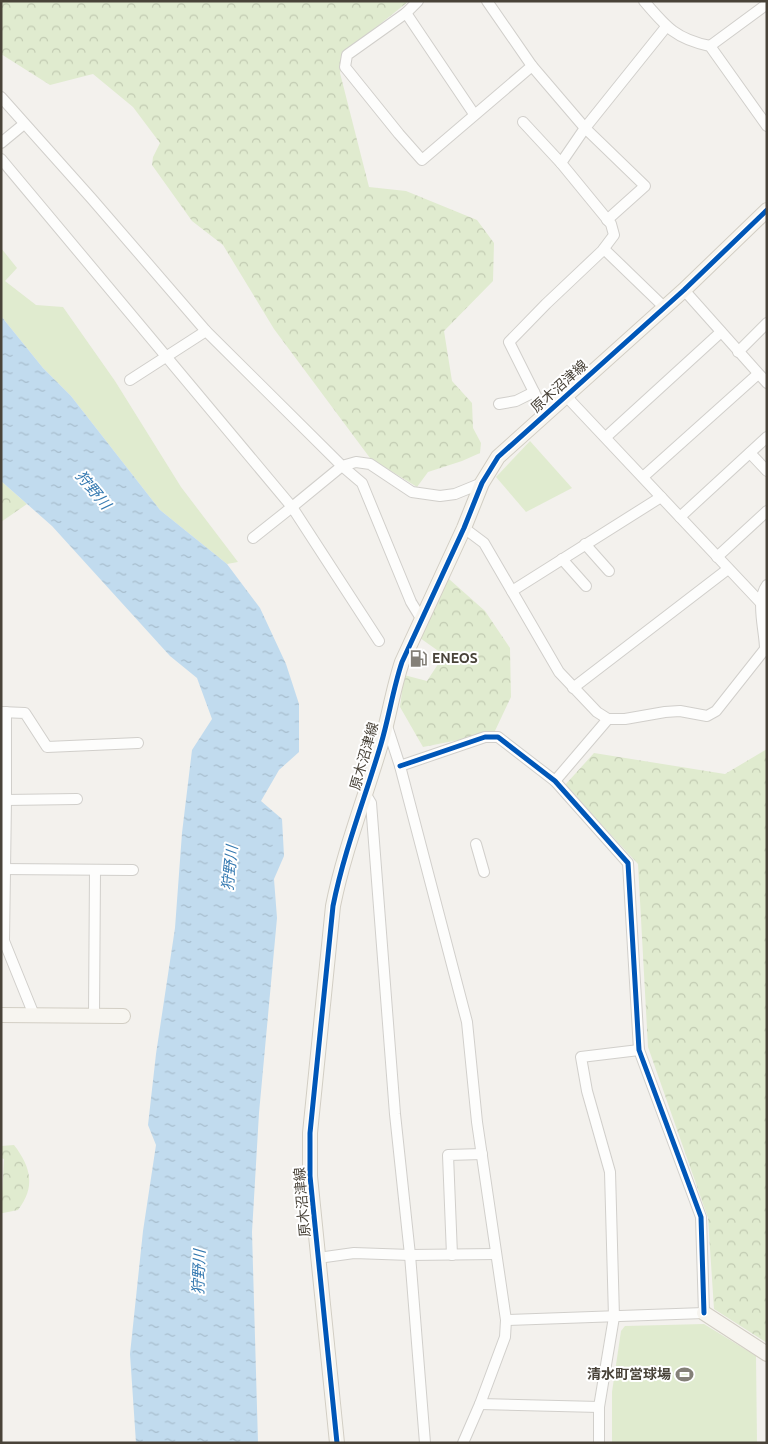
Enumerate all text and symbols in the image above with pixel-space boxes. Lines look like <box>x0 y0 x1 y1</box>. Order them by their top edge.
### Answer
street label: 原木沼津線 <box>528 357 590 415</box>
water label: 狩野川 <box>72 467 116 514</box>
fuel station icon: ENEOS <box>408 648 428 668</box>
place label: ENEOS <box>432 650 478 666</box>
street label: 原木沼津線 <box>347 720 381 792</box>
water label: 狩野川 <box>219 843 241 891</box>
street label: 原木沼津線 <box>291 1166 313 1238</box>
water label: 狩野川 <box>189 1247 208 1295</box>
sports icon: 清水町営球場 <box>675 1364 695 1384</box>
place label: 清水町営球場 <box>587 1366 671 1382</box>

